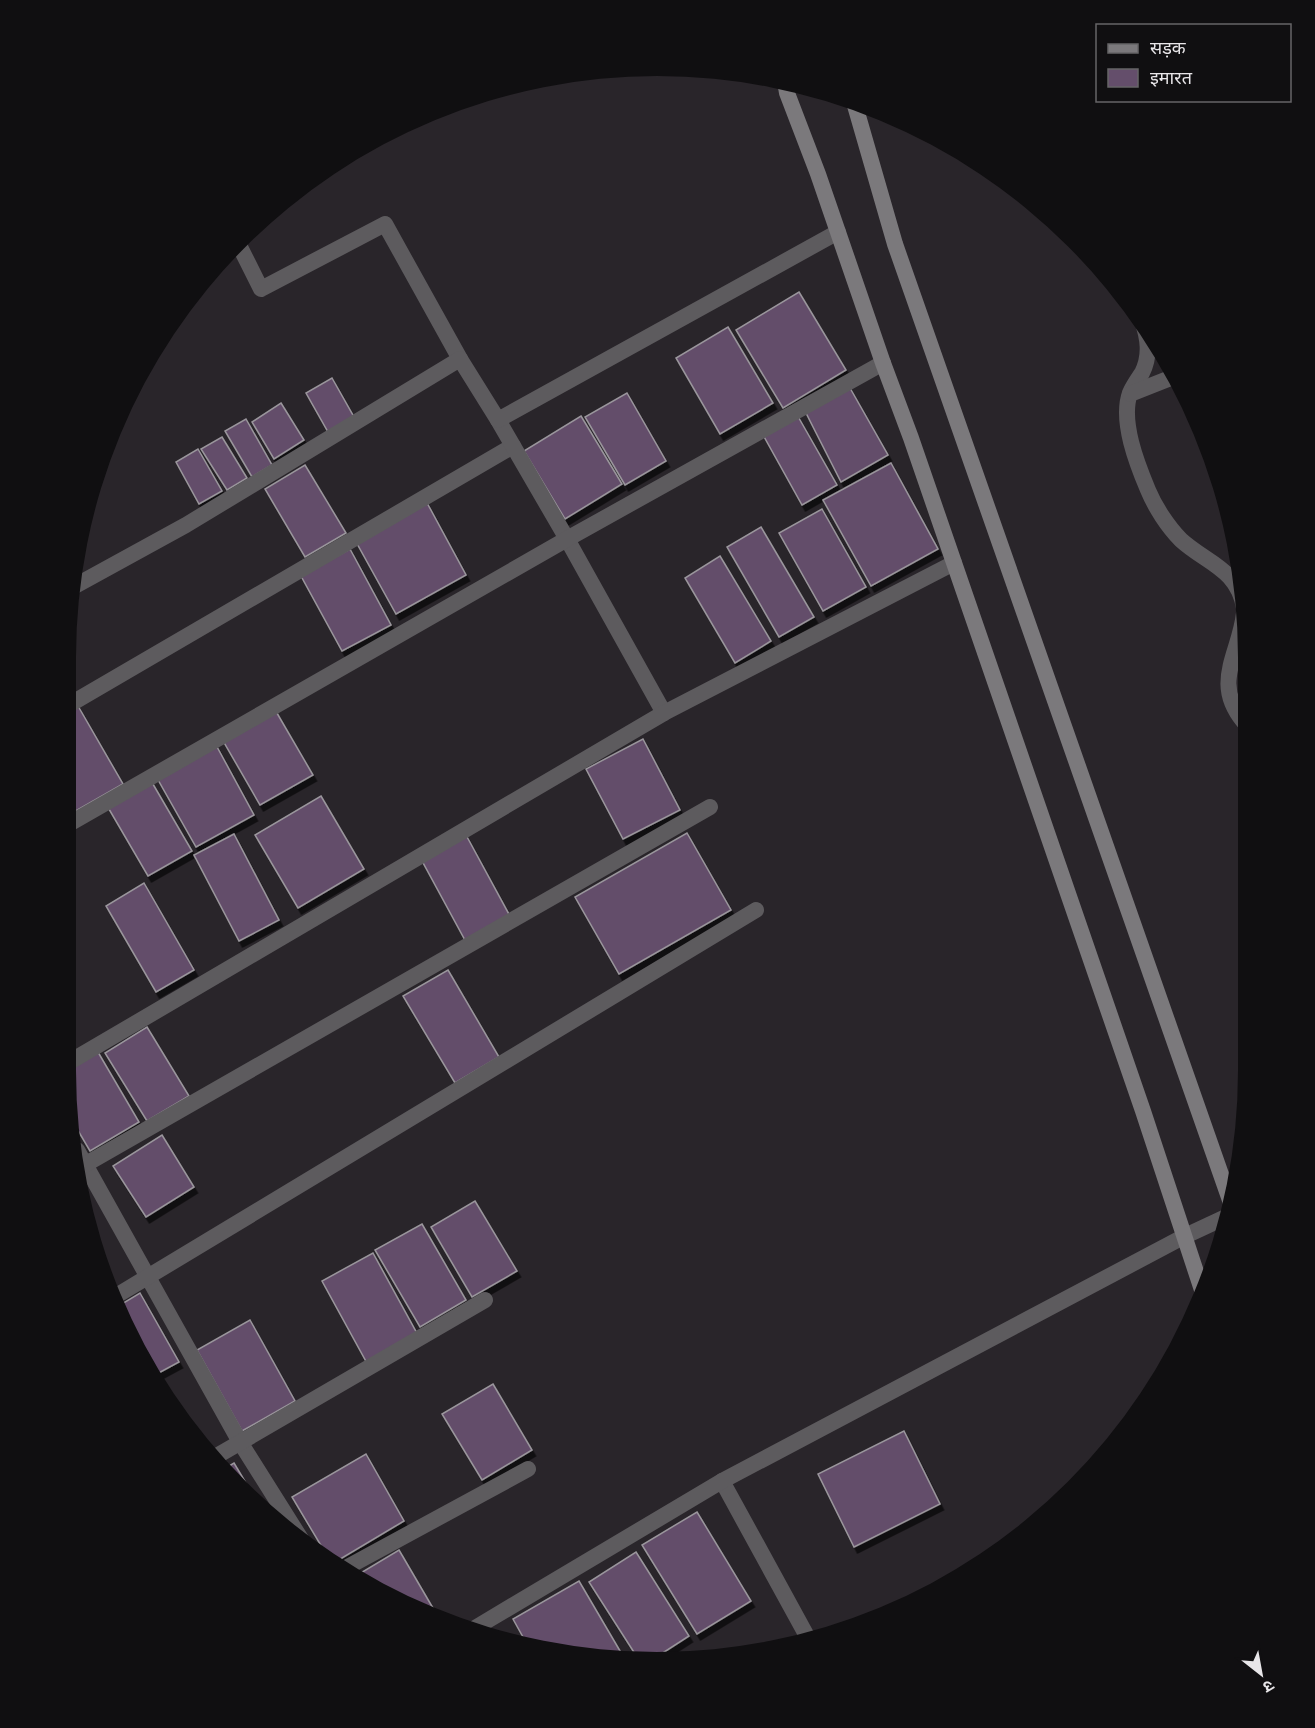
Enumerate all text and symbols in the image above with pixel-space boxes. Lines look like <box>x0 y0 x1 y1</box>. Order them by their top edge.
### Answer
legend <box>1096 24 1291 102</box>
text: सड़क <box>1150 37 1187 58</box>
text: इमारत <box>1150 67 1193 88</box>
north arrow <box>1231 1644 1291 1704</box>
text: उ <box>1259 1676 1277 1697</box>

